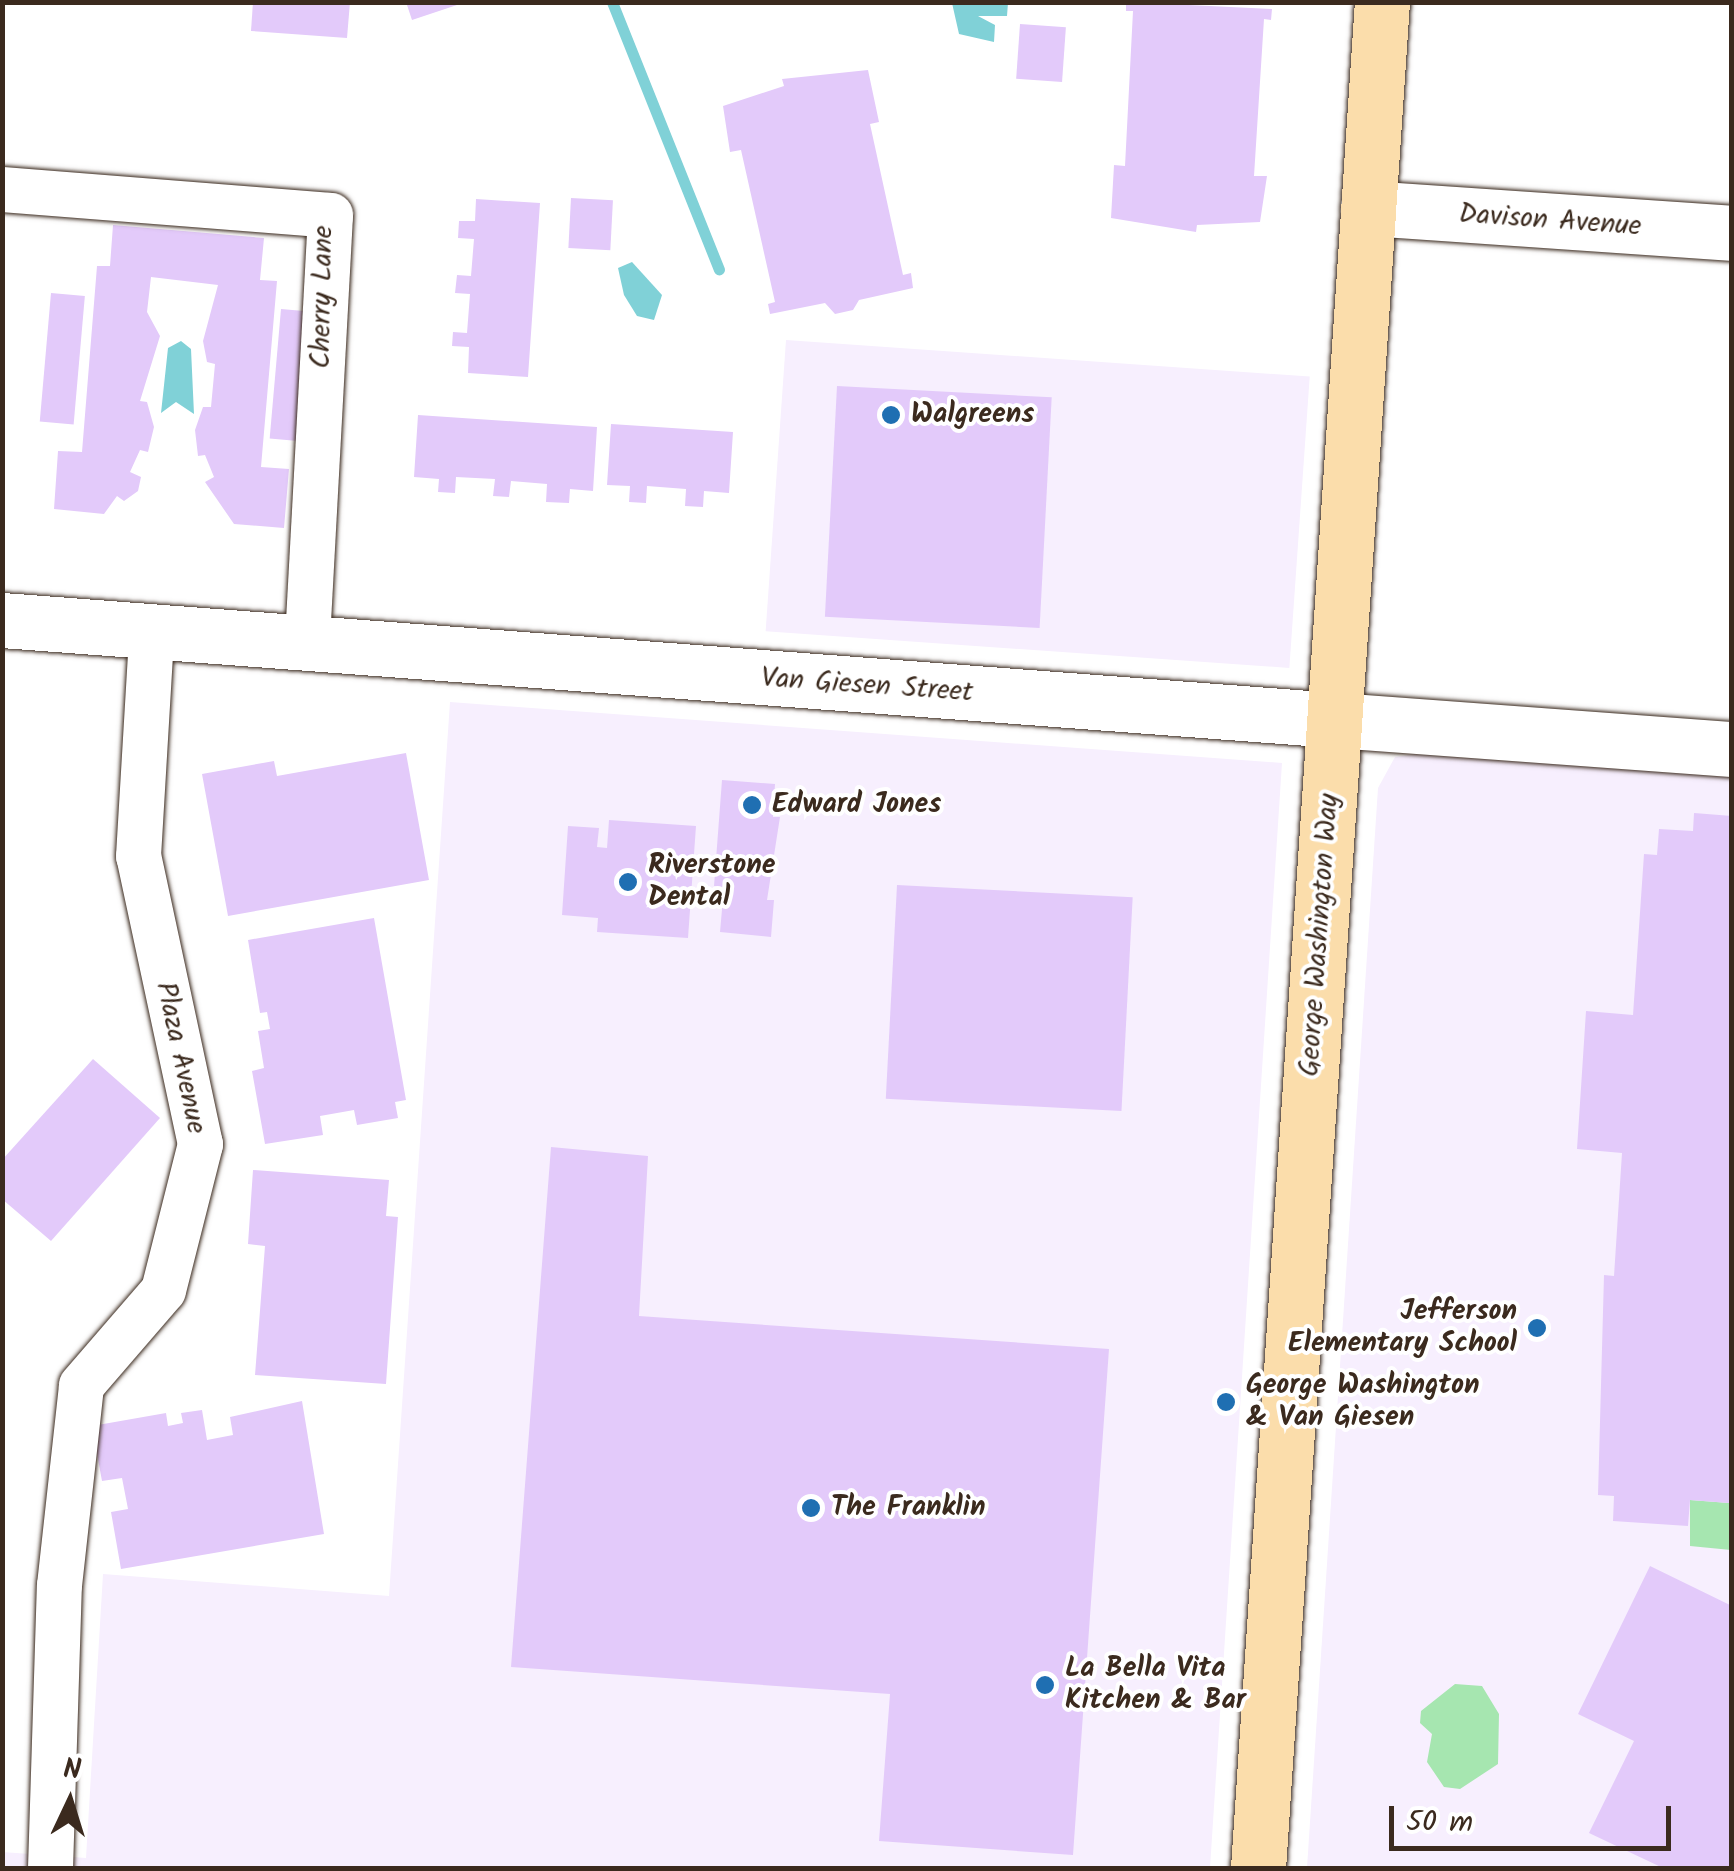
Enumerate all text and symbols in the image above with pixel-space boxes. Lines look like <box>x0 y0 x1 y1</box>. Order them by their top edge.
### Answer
street label: Davison Avenue <box>1458 198 1642 244</box>
street label: Cherry Lane <box>305 225 341 369</box>
place label: Walgreens <box>911 398 1034 432</box>
marker: Walgreens <box>880 404 902 426</box>
street label: Van Giesen Street <box>760 662 974 710</box>
place label: Edward Jones <box>772 788 941 822</box>
street label: George Washington Way <box>1293 792 1347 1078</box>
marker: Edward Jones <box>741 794 763 816</box>
place label: Riverstone Dental <box>648 849 775 915</box>
marker: Riverstone Dental <box>617 871 639 893</box>
street label: Plaza Avenue <box>148 979 212 1137</box>
place label: Jefferson Elementary School <box>1288 1295 1517 1361</box>
marker: Jefferson Elementary School <box>1526 1317 1548 1339</box>
place label: George Washington & Van Giesen <box>1246 1369 1479 1435</box>
marker: George Washington & Van Giesen <box>1215 1391 1237 1413</box>
place label: The Franklin <box>831 1491 986 1525</box>
marker: The Franklin <box>800 1497 822 1519</box>
place label: La Bella Vita Kitchen & Bar <box>1065 1652 1246 1718</box>
marker: La Bella Vita Kitchen & Bar <box>1034 1674 1056 1696</box>
text: N <box>62 1748 83 1794</box>
north arrow <box>20 1751 120 1851</box>
scale bar <box>1394 1786 1676 1848</box>
text: 50 m <box>1406 1799 1473 1847</box>

